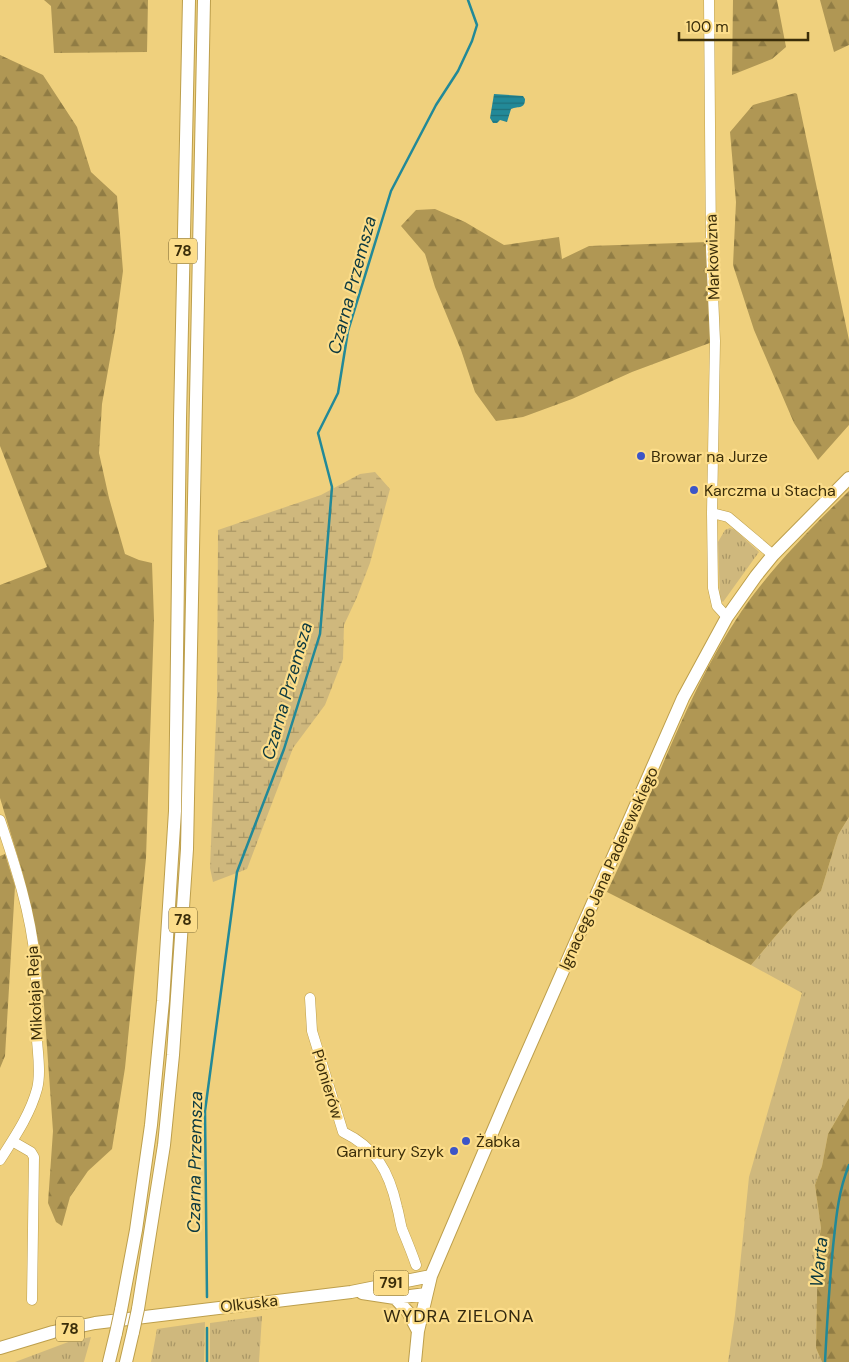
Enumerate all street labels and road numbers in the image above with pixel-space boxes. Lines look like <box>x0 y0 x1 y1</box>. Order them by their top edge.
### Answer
street label: Markowizna <box>701 214 724 300</box>
road number: 78 <box>169 238 197 264</box>
street label: Ignacego Jana Paderewskiego <box>554 763 663 973</box>
road number: 78 <box>169 908 197 932</box>
street label: Mikołaja Reja <box>22 945 47 1041</box>
street label: Pionierów <box>307 1047 348 1122</box>
road number: 791 <box>374 1270 408 1296</box>
street label: Olkuska <box>219 1290 279 1317</box>
road number: 78 <box>56 1316 84 1342</box>

